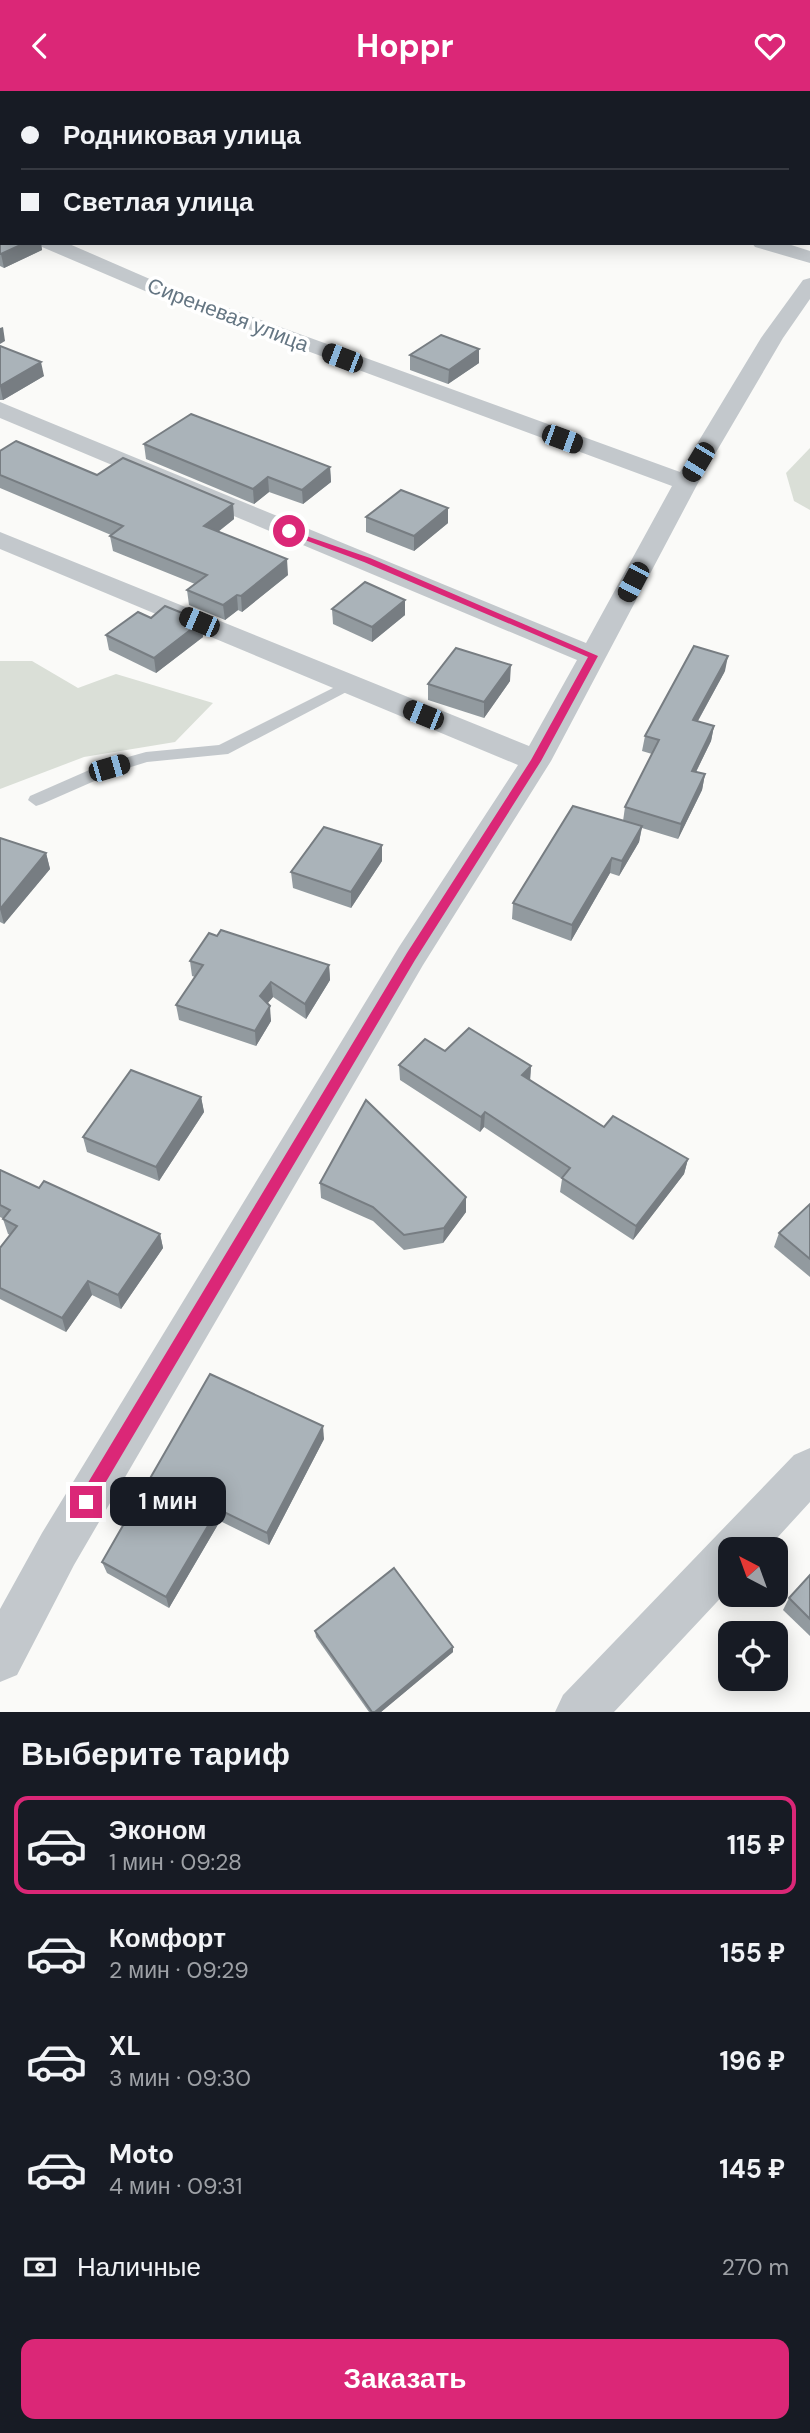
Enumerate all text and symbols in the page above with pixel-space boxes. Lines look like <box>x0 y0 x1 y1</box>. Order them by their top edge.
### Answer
text: Hoppr <box>356 25 454 67</box>
icon: back <box>21 27 59 65</box>
icon: heart <box>751 27 789 65</box>
text: Родниковая улица <box>63 118 301 152</box>
text: Светлая улица <box>63 185 254 219</box>
street label: Сиреневая улица <box>143 271 313 359</box>
car <box>319 341 366 375</box>
car <box>539 422 586 456</box>
car <box>679 439 718 485</box>
route start <box>273 515 305 547</box>
car <box>614 559 653 605</box>
car <box>176 604 223 640</box>
car <box>400 697 447 733</box>
car <box>86 752 133 784</box>
callout: 1 мин <box>110 1477 226 1527</box>
route end <box>70 1486 102 1518</box>
text: 1 мин <box>139 1486 197 1516</box>
north arrow <box>718 1537 788 1607</box>
map controls <box>718 1537 788 1691</box>
button: locate <box>718 1621 788 1691</box>
text: Выберите тариф <box>21 1733 290 1775</box>
text: Эконом <box>109 1813 207 1847</box>
icon: car <box>25 1814 88 1877</box>
text: 115 ₽ <box>727 1828 785 1862</box>
text: 1 мин · 09:28 <box>109 1847 242 1877</box>
text: Комфорт <box>109 1921 226 1955</box>
icon: car <box>25 1922 88 1985</box>
text: 155 ₽ <box>720 1936 785 1970</box>
text: 2 мин · 09:29 <box>109 1955 249 1985</box>
text: XL <box>109 2029 141 2063</box>
icon: car <box>25 2030 88 2093</box>
text: 196 ₽ <box>719 2044 785 2078</box>
text: 3 мин · 09:30 <box>109 2063 251 2093</box>
text: Moto <box>109 2137 174 2171</box>
icon: car <box>25 2138 88 2201</box>
text: 145 ₽ <box>719 2152 785 2186</box>
text: 4 мин · 09:31 <box>109 2171 242 2201</box>
icon: cash <box>21 2248 59 2286</box>
text: Наличные <box>77 2250 201 2284</box>
text: 270 m <box>722 2252 789 2282</box>
button: Заказать <box>21 2339 789 2419</box>

